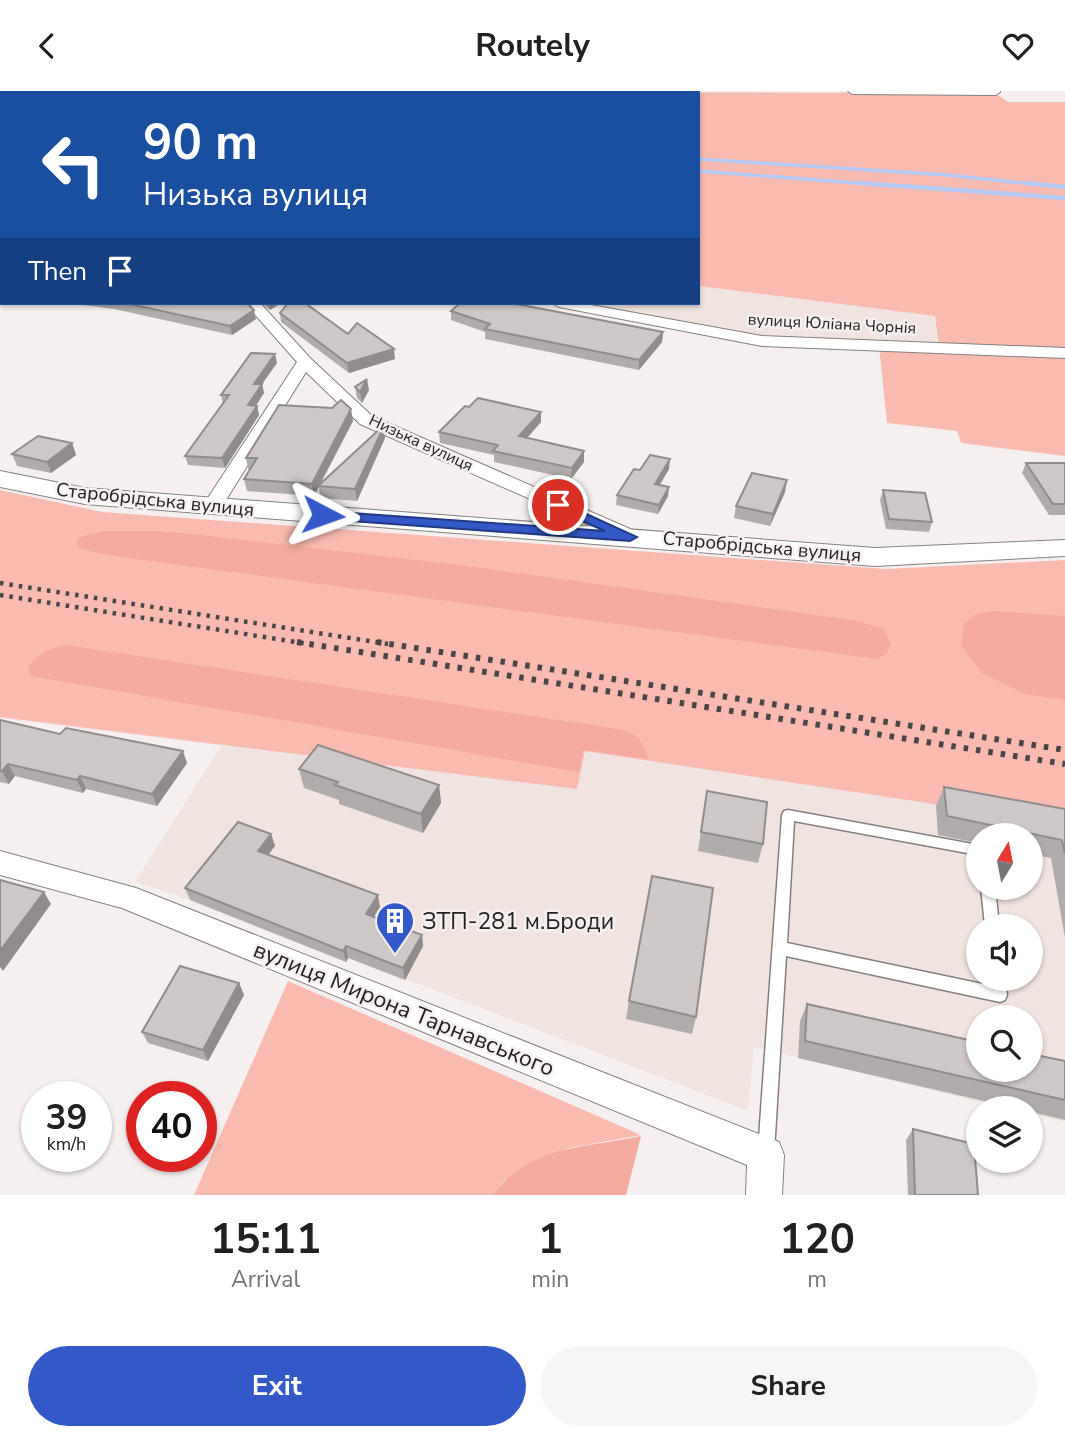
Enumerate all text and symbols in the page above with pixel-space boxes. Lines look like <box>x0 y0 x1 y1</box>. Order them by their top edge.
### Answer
text: Routely <box>475 24 590 67</box>
icon: back <box>28 27 66 65</box>
icon: heart <box>999 27 1037 65</box>
text: 90 m <box>143 109 258 176</box>
icon: left <box>28 119 119 210</box>
text: Низька вулиця <box>143 173 368 216</box>
icon: arrive <box>101 252 139 290</box>
text: Then <box>28 254 87 289</box>
street label: вулиця Юліана Чорнія <box>747 309 917 339</box>
street label: Низька вулиця <box>365 409 477 477</box>
pin <box>528 475 588 535</box>
street label: Старобрідська вулиця <box>55 477 255 523</box>
position arrow <box>286 478 360 552</box>
icon: arrive <box>539 486 577 524</box>
street label: Старобрідська вулиця <box>662 525 862 569</box>
north arrow <box>966 823 1043 899</box>
map controls <box>966 823 1043 1173</box>
building icon: ЗТП-281 м.Броди <box>374 900 416 955</box>
place label: ЗТП-281 м.Броди <box>422 906 614 937</box>
button: sound <box>966 914 1043 991</box>
street label: вулиця Мирона Тарнавського <box>249 934 559 1084</box>
button: search <box>966 1005 1043 1082</box>
speed limit sign: 40 <box>126 1081 217 1172</box>
text: 39 <box>45 1094 88 1141</box>
button: layers <box>966 1096 1043 1173</box>
text: km/h <box>47 1132 86 1156</box>
text: 15:11 <box>210 1211 321 1268</box>
text: 1 <box>538 1211 563 1268</box>
text: 120 <box>779 1211 855 1268</box>
text: Arrival <box>231 1264 300 1295</box>
text: min <box>531 1264 569 1295</box>
text: m <box>807 1264 827 1295</box>
button: Exit <box>28 1346 526 1426</box>
button: Share <box>540 1346 1037 1426</box>

